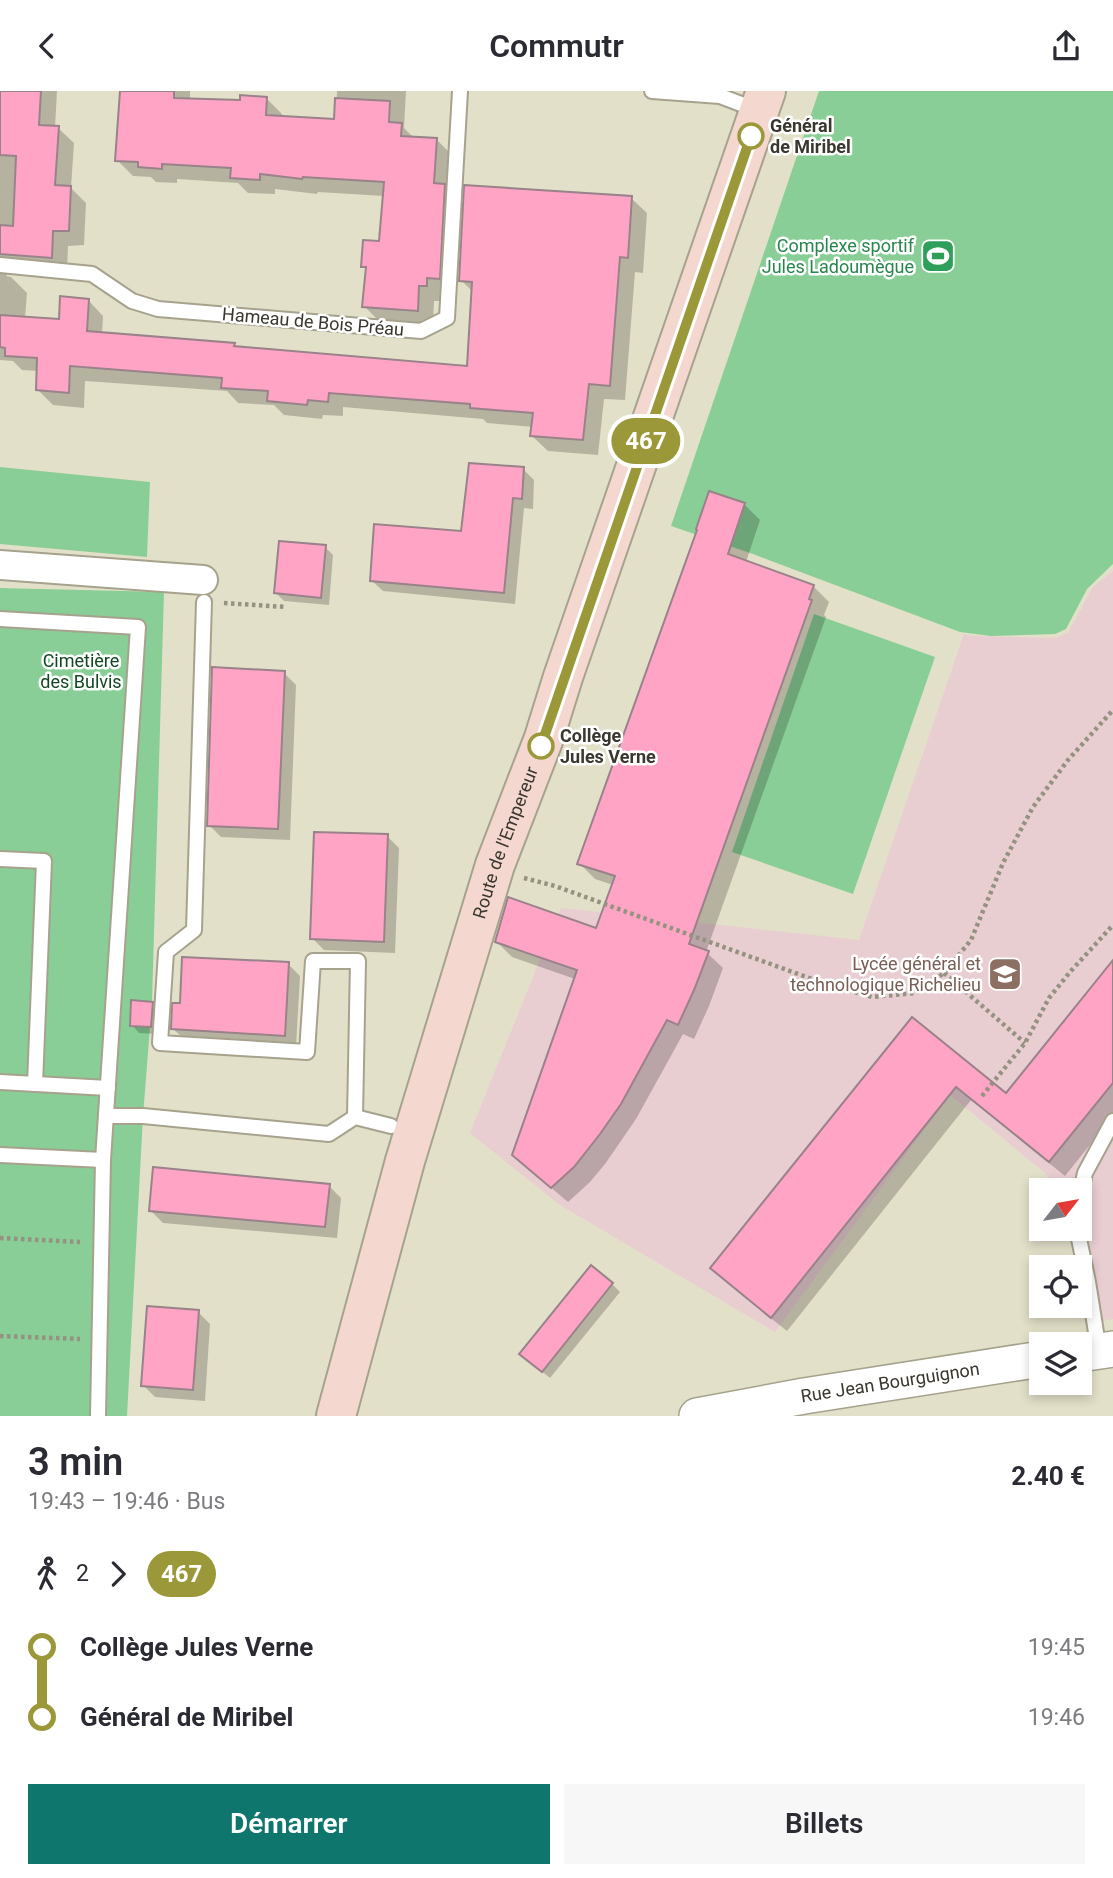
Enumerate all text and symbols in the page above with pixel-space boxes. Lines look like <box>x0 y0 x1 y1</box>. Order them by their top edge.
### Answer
icon: back <box>28 27 66 65</box>
text: Commutr <box>489 27 624 65</box>
icon: share <box>1047 27 1085 65</box>
place label: Général de Miribel <box>770 115 851 157</box>
marker: Général de Miribel <box>738 123 764 149</box>
place label: Complexe sportif Jules Ladoumègue <box>762 235 915 277</box>
sports icon: Complexe sportif Jules Ladoumègue <box>919 237 957 275</box>
street label: Hameau de Bois Préau <box>221 303 405 340</box>
line badge: 467 <box>606 418 686 464</box>
text: 467 <box>625 427 667 455</box>
park label: Cimetière des Bulvis <box>40 650 122 692</box>
place label: Collège Jules Verne <box>560 725 656 767</box>
marker: Collège Jules Verne <box>528 733 554 759</box>
street label: Route de l'Empereur <box>468 764 542 921</box>
place label: Lycée général et technologique Richelieu <box>790 953 981 995</box>
school or university icon: Lycée général et technologique Richelieu <box>986 955 1024 993</box>
north arrow <box>1029 1178 1092 1241</box>
map controls <box>1029 1178 1092 1395</box>
button: locate <box>1029 1255 1092 1318</box>
button: layers <box>1029 1332 1092 1395</box>
street label: Rue Jean Bourguignon <box>799 1358 981 1406</box>
text: 3 min <box>28 1440 123 1484</box>
text: 2.40 € <box>1011 1461 1085 1491</box>
text: 19:43 – 19:46 · Bus <box>28 1488 225 1515</box>
icon: walk <box>28 1555 66 1593</box>
icon: forward <box>99 1555 137 1593</box>
text: 2 <box>76 1560 89 1587</box>
text: 467 <box>161 1560 202 1588</box>
text: Collège Jules Verne <box>80 1632 313 1662</box>
text: 19:45 <box>1028 1634 1085 1661</box>
text: Général de Miribel <box>80 1702 293 1732</box>
text: 19:46 <box>1028 1704 1085 1731</box>
button: Démarrer <box>28 1784 550 1864</box>
button: Billets <box>564 1784 1085 1864</box>

